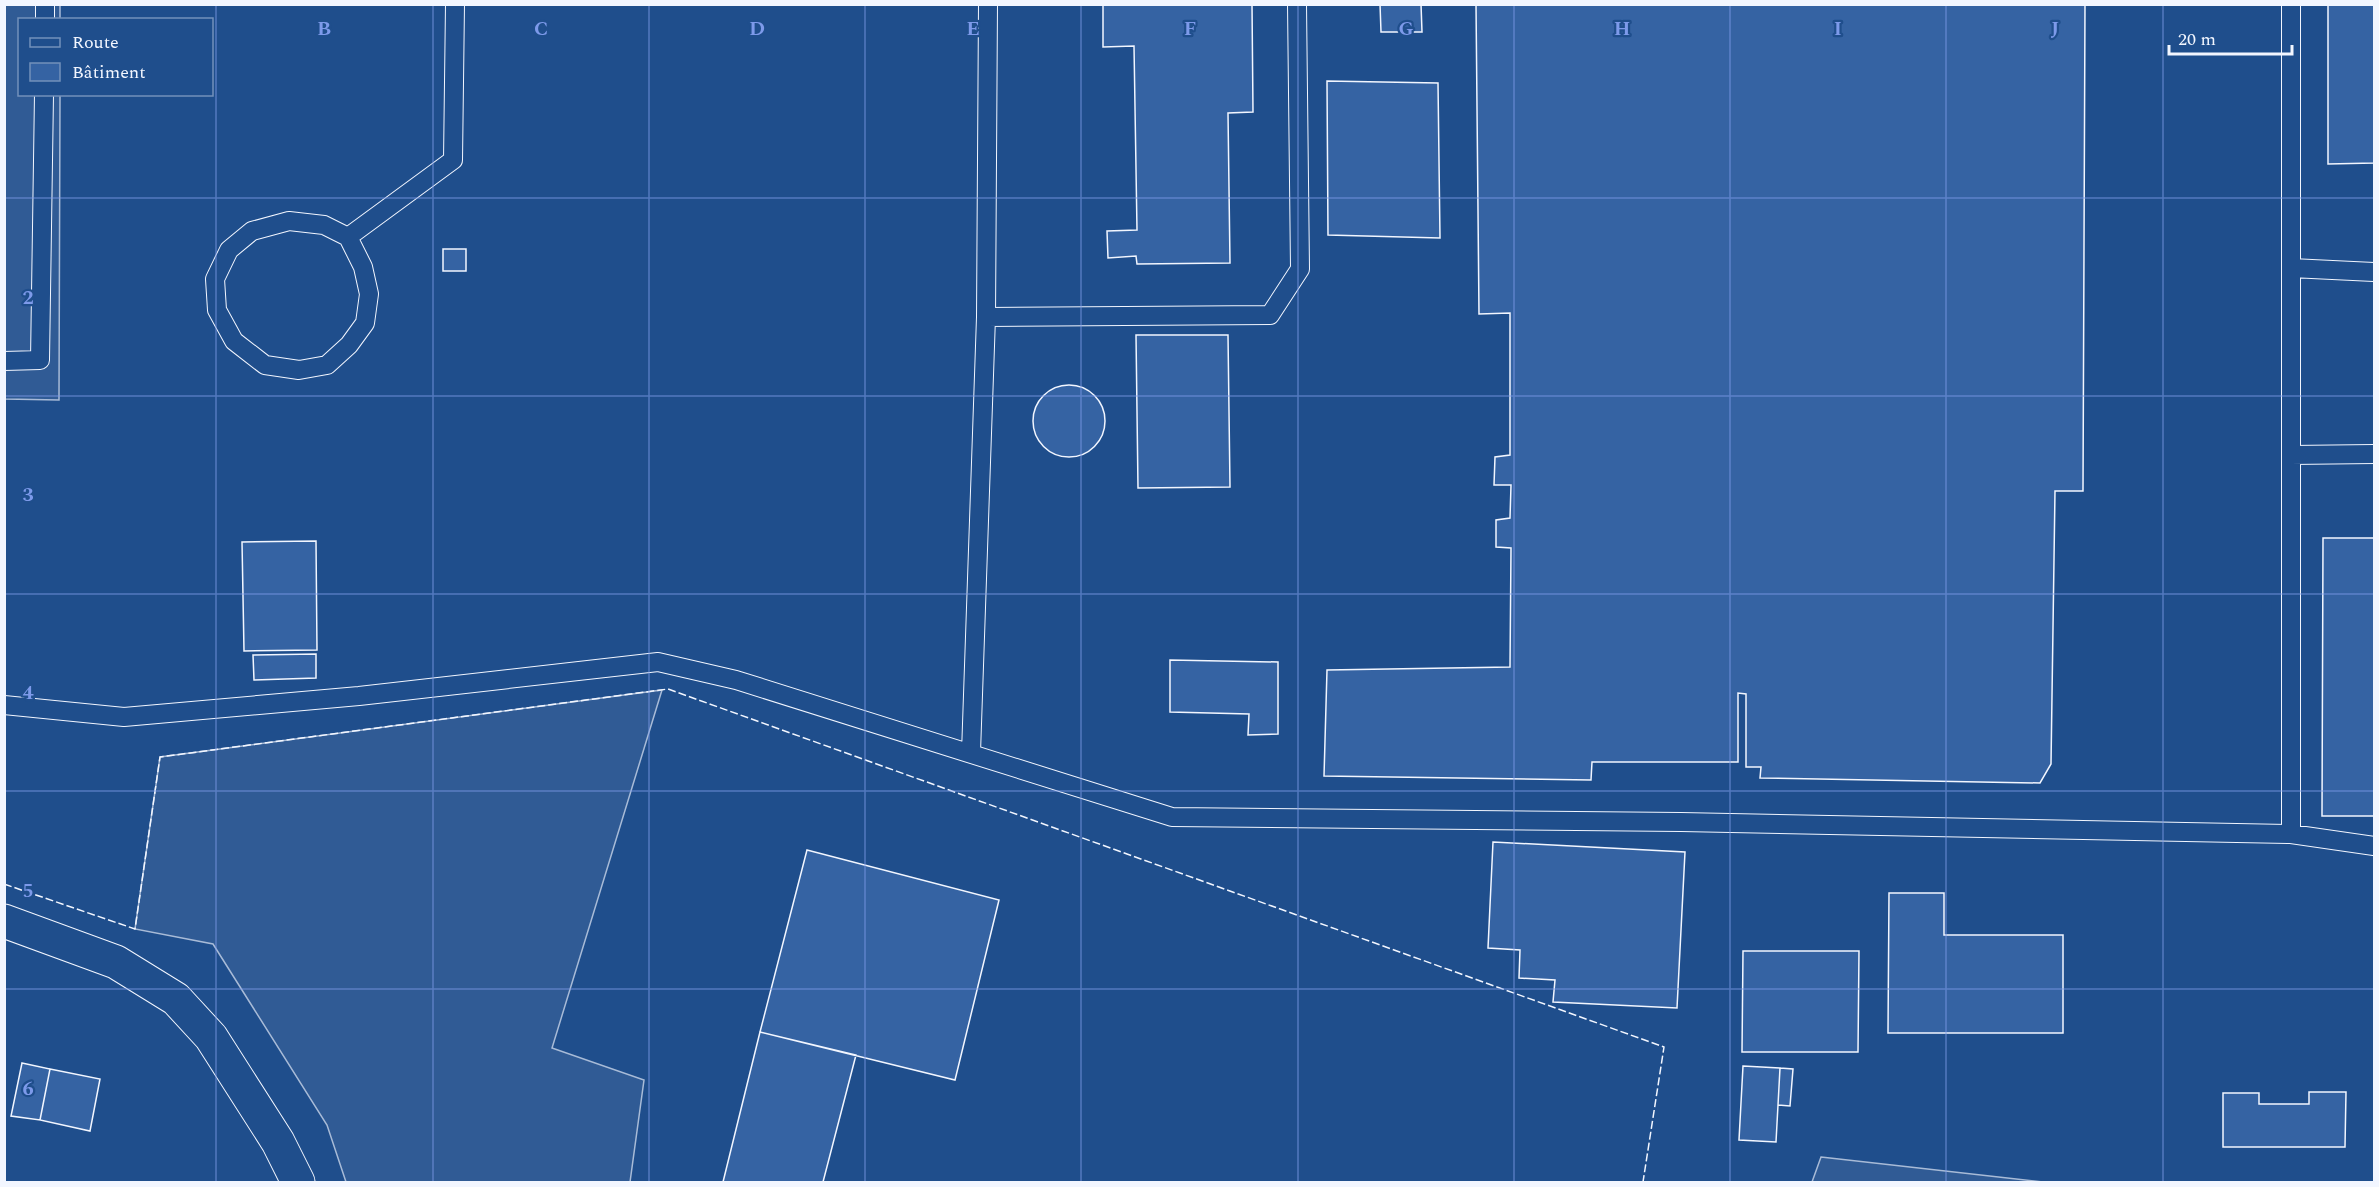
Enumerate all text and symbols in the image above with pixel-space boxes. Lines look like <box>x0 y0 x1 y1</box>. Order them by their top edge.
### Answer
text: B <box>317 14 331 44</box>
text: C <box>534 14 548 44</box>
text: D <box>749 14 765 44</box>
text: E <box>966 14 980 44</box>
text: F <box>1184 14 1196 44</box>
text: G <box>1398 14 1414 44</box>
text: H <box>1614 14 1630 44</box>
text: I <box>1834 14 1842 44</box>
text: J <box>2051 14 2059 44</box>
legend <box>18 18 213 96</box>
scale bar <box>2169 18 2292 56</box>
text: 20 m <box>2178 26 2216 53</box>
text: Route <box>72 29 119 56</box>
text: Bâtiment <box>72 59 146 86</box>
text: 2 <box>22 283 34 313</box>
text: 3 <box>22 480 34 510</box>
text: 4 <box>22 678 34 708</box>
text: 5 <box>22 876 34 906</box>
text: 6 <box>22 1074 34 1104</box>

